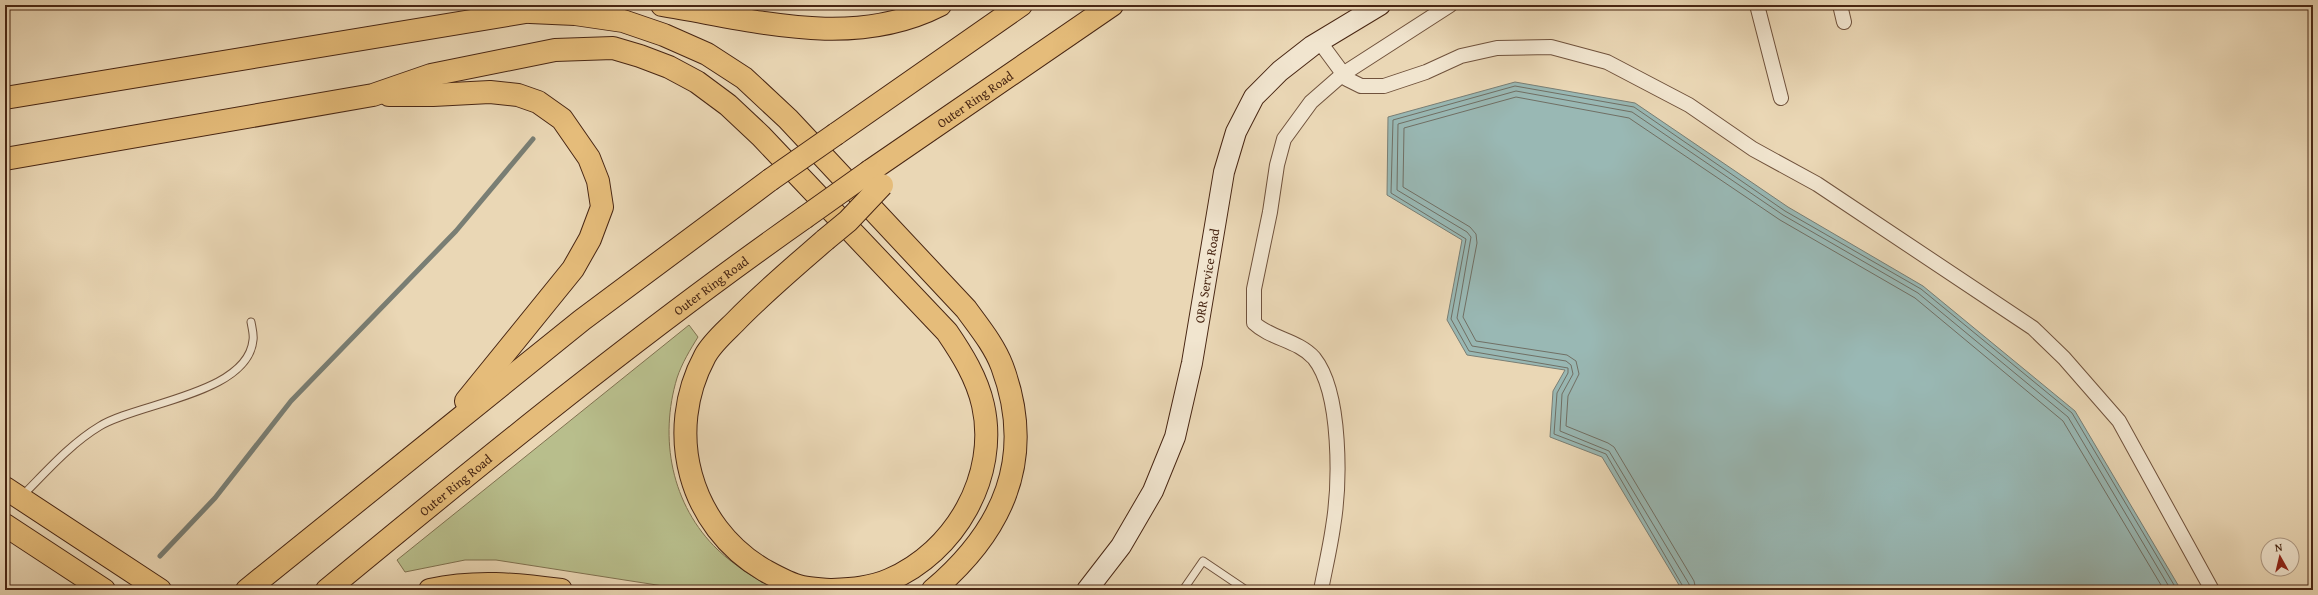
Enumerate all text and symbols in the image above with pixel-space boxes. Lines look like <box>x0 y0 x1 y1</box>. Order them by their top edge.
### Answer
street label: Outer Ring Road <box>933 67 1017 133</box>
street label: ORR Service Road <box>1190 227 1224 325</box>
street label: Outer Ring Road <box>670 252 752 320</box>
street label: Outer Ring Road <box>415 450 496 521</box>
north arrow <box>2260 537 2300 577</box>
text: N <box>2274 539 2284 556</box>

